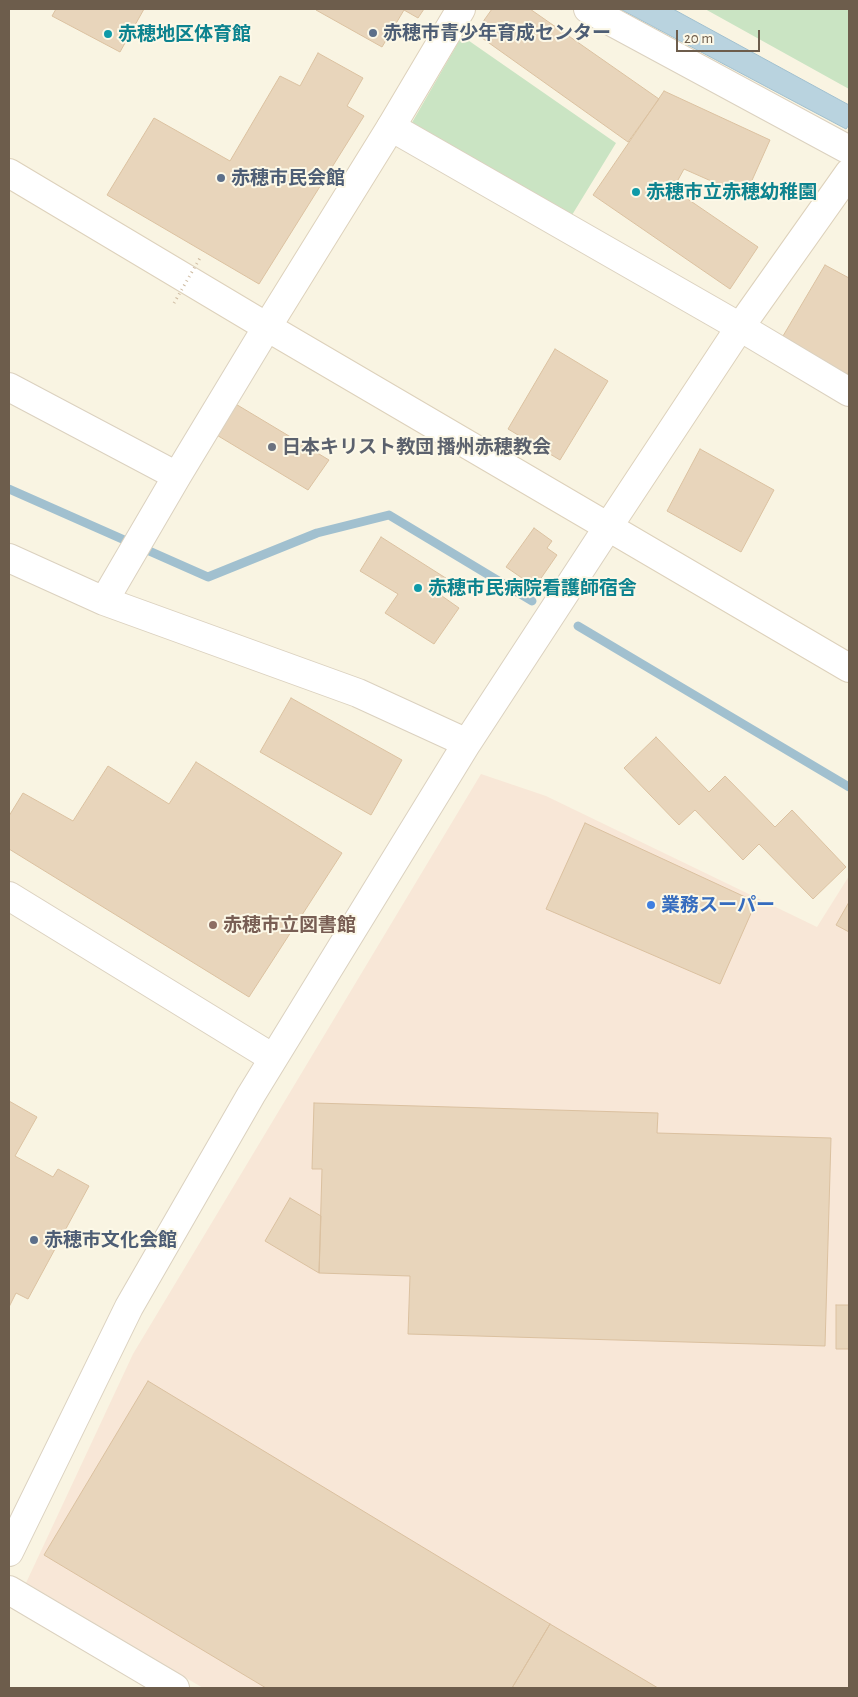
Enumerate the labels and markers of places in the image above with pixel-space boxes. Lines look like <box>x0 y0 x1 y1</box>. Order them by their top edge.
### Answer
place label: 赤穂市青少年育成センター <box>383 22 611 44</box>
place label: 赤穂地区体育館 <box>118 23 251 45</box>
marker: 赤穂市青少年育成センター <box>367 27 379 39</box>
marker: 赤穂地区体育館 <box>102 28 114 40</box>
place label: 赤穂市民会館 <box>231 167 345 189</box>
marker: 赤穂市民会館 <box>215 172 227 184</box>
place label: 赤穂市立赤穂幼稚園 <box>646 181 817 203</box>
marker: 赤穂市立赤穂幼稚園 <box>630 186 642 198</box>
place label: 日本キリスト教団 播州赤穂教会 <box>282 436 551 458</box>
marker: 日本キリスト教団 播州赤穂教会 <box>266 441 278 453</box>
place label: 赤穂市民病院看護師宿舎 <box>428 577 637 599</box>
marker: 赤穂市民病院看護師宿舎 <box>412 582 424 594</box>
place label: 業務スーパー <box>661 894 775 916</box>
marker: 業務スーパー <box>645 899 657 911</box>
place label: 赤穂市立図書館 <box>223 914 356 936</box>
marker: 赤穂市立図書館 <box>207 919 219 931</box>
place label: 赤穂市文化会館 <box>44 1229 177 1251</box>
marker: 赤穂市文化会館 <box>28 1234 40 1246</box>

